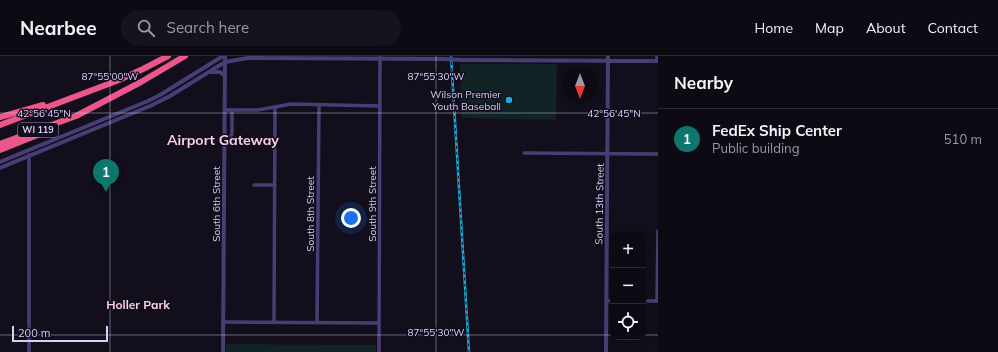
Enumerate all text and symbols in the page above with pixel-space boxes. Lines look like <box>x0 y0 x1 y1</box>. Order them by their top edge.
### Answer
search box <box>121 10 401 46</box>
text: Nearbee <box>20 16 97 40</box>
icon: search <box>135 17 157 39</box>
text: Search here <box>167 18 249 37</box>
text: Home <box>754 19 793 37</box>
text: Map <box>815 19 844 37</box>
text: About <box>866 19 906 37</box>
text: Contact <box>928 19 978 37</box>
north arrow <box>562 68 598 104</box>
text: 87°55'00"W <box>82 70 138 83</box>
text: 87°55'30"W <box>408 70 464 83</box>
text: Nearby <box>674 72 733 93</box>
place label: Wilson Premier Youth Baseball <box>430 88 501 113</box>
marker: Wilson Premier Youth Baseball <box>504 95 514 105</box>
text: 42°56'45"N <box>17 107 71 120</box>
text: 42°56'45"N <box>587 107 641 120</box>
text: FedEx Ship Center <box>712 121 842 140</box>
road number: WI 119 <box>18 123 58 137</box>
district label: Airport Gateway <box>167 131 279 149</box>
text: 1 <box>683 131 691 147</box>
text: 510 m <box>944 131 982 147</box>
text: Public building <box>712 140 800 156</box>
pin: 1 <box>93 159 119 192</box>
street label: South 13th Street <box>592 163 607 245</box>
street label: South 6th Street <box>210 166 223 242</box>
street label: South 9th Street <box>366 166 379 242</box>
street label: South 8th Street <box>304 176 317 252</box>
your location <box>341 208 361 228</box>
map controls <box>610 232 646 340</box>
button: + <box>610 232 646 268</box>
button: − <box>610 268 646 304</box>
district label: Holler Park <box>106 297 170 312</box>
button: locate <box>610 304 646 340</box>
scale bar <box>12 324 108 343</box>
text: 200 m <box>18 326 50 340</box>
text: 87°55'30"W <box>408 326 464 339</box>

